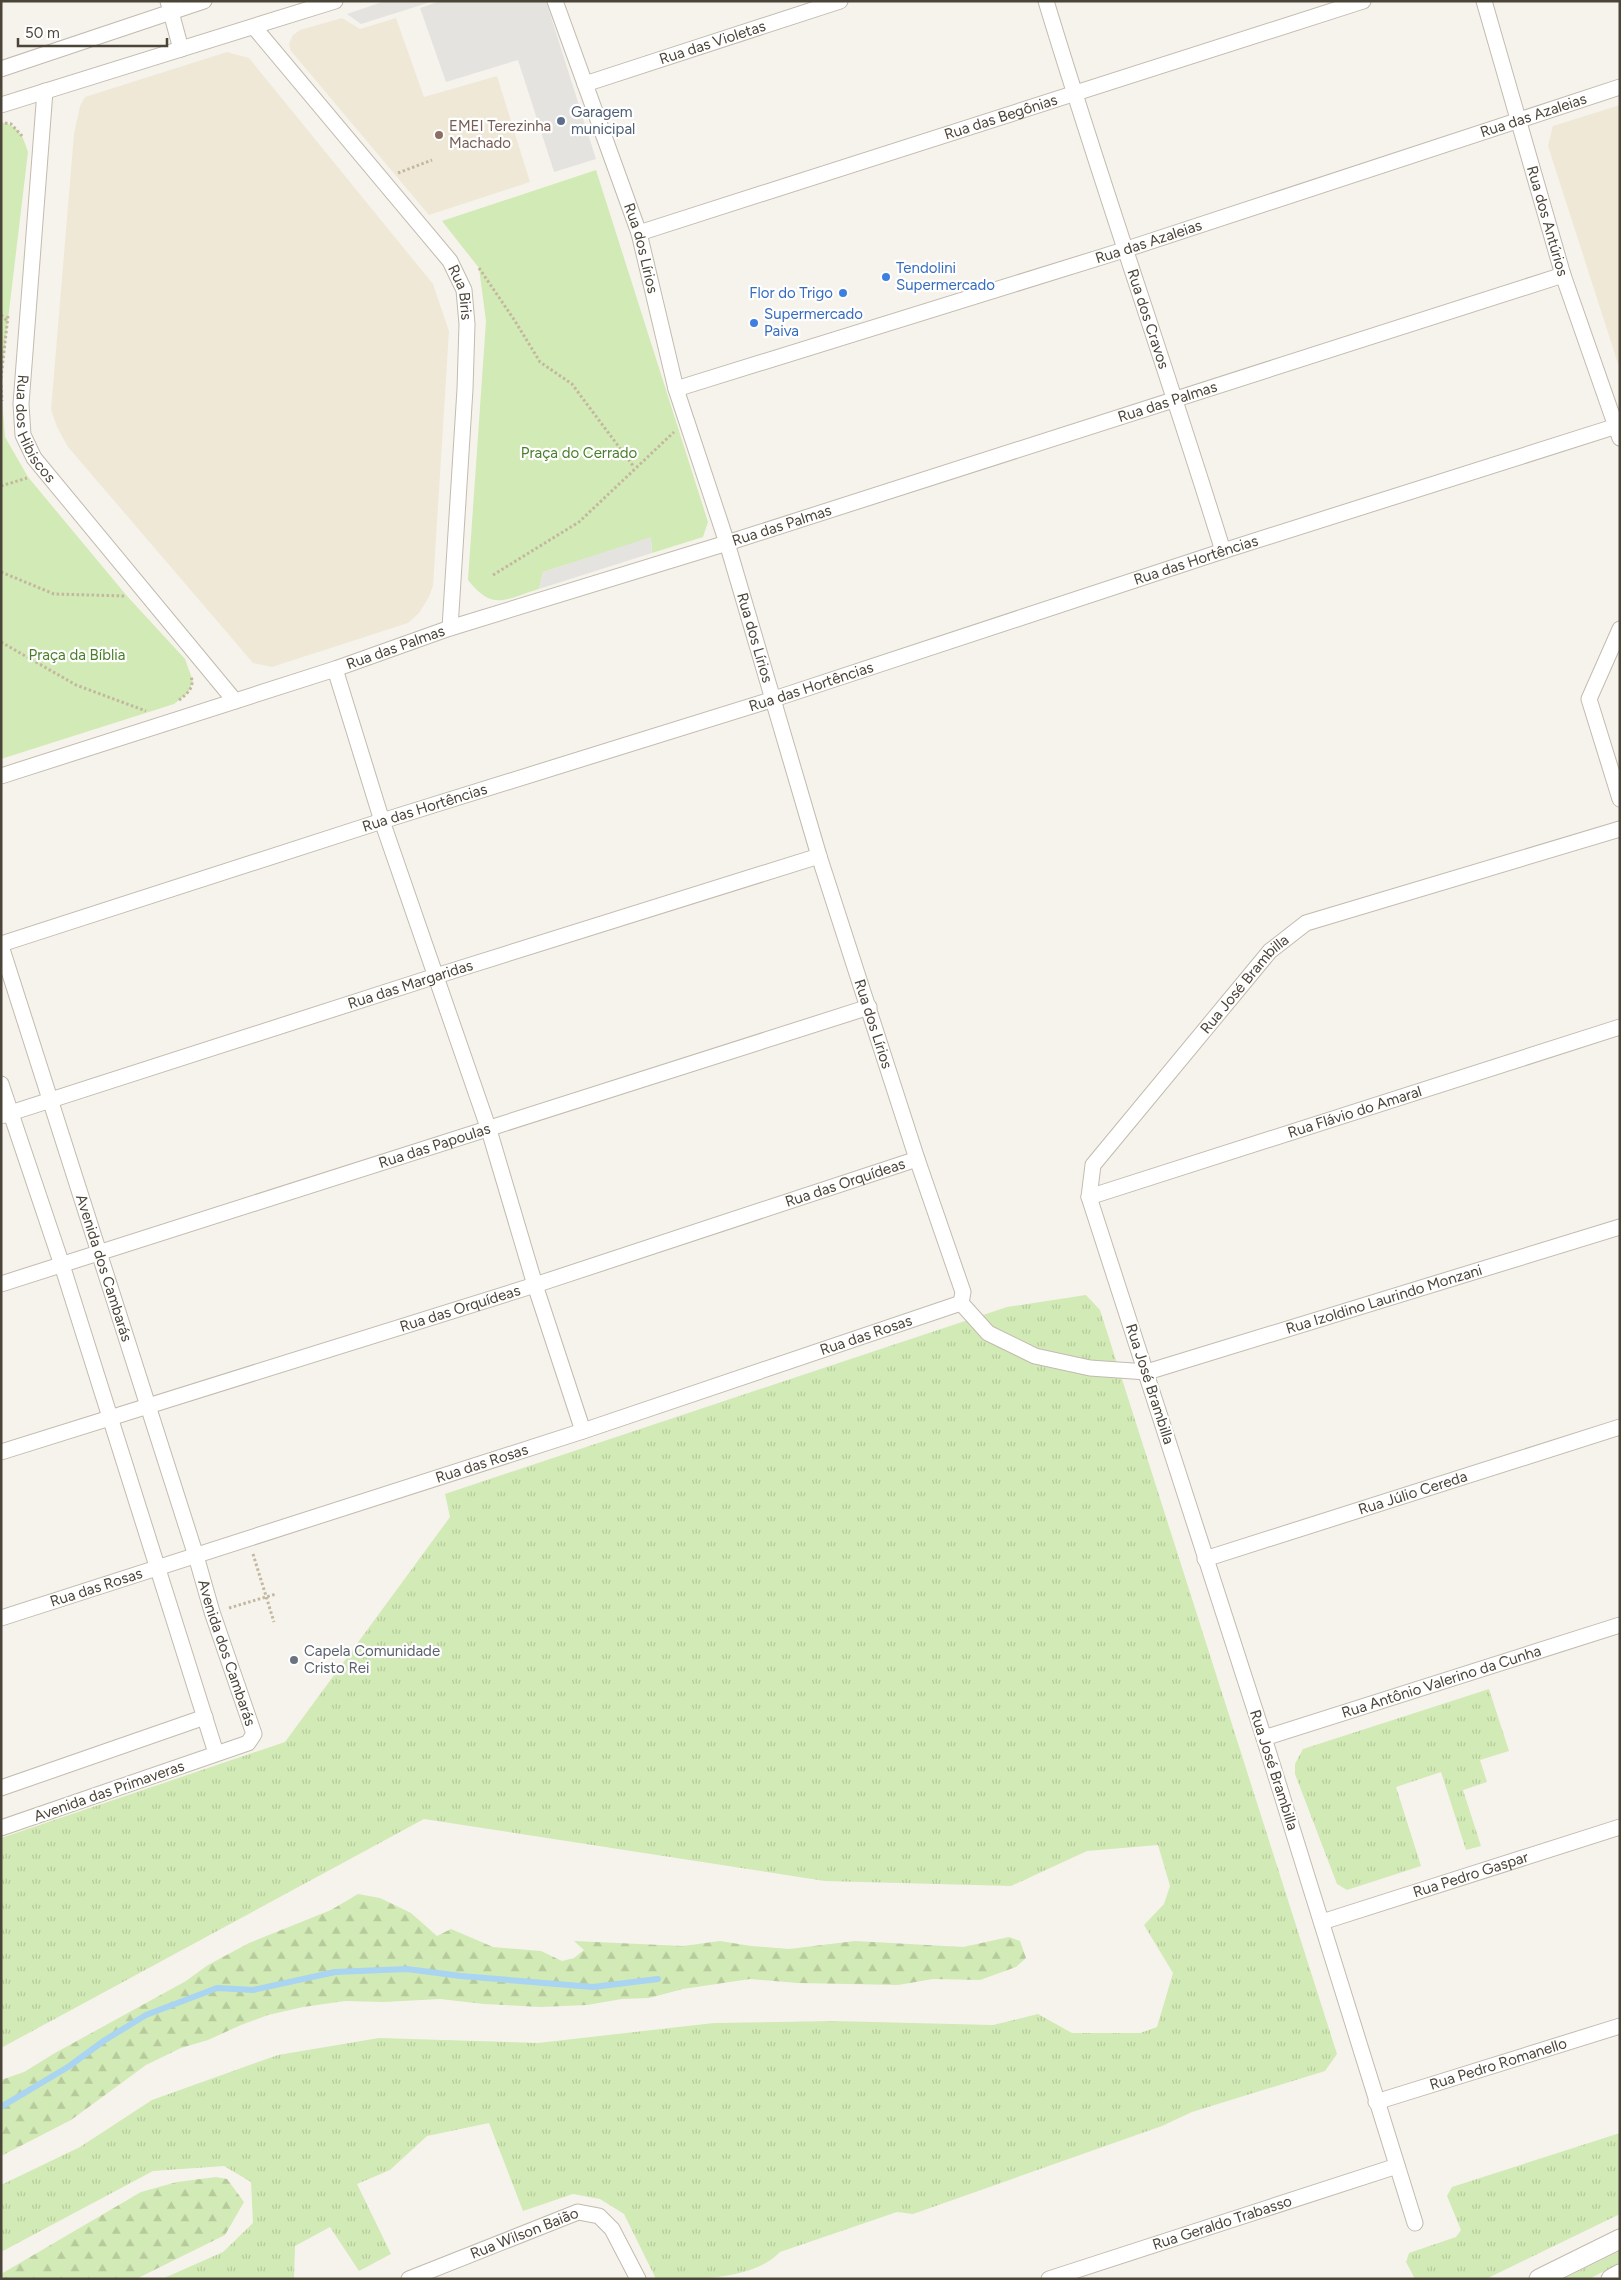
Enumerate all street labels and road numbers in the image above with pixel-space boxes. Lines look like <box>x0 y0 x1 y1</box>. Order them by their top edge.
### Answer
street label: Rua das Violetas <box>657 17 768 68</box>
street label: Rua das Azaleias <box>1478 90 1589 141</box>
street label: Rua das Begônias <box>942 91 1060 144</box>
street label: Rua dos Antúrios <box>1523 164 1572 278</box>
street label: Rua dos Lírios <box>620 201 662 295</box>
street label: Rua das Azaleias <box>1093 216 1204 267</box>
street label: Rua Biris <box>444 262 476 321</box>
street label: Rua dos Cravos <box>1123 267 1173 371</box>
street label: Rua dos Hibiscos <box>12 374 60 486</box>
street label: Rua das Palmas <box>1115 377 1219 426</box>
street label: Rua das Palmas <box>730 501 834 550</box>
street label: Rua das Hortências <box>1131 531 1260 589</box>
street label: Rua dos Lírios <box>733 591 777 685</box>
street label: Rua das Palmas <box>344 622 447 673</box>
street label: Rua das Hortências <box>747 658 876 715</box>
street label: Rua das Hortências <box>360 780 489 836</box>
street label: Rua José Brambilla <box>1197 931 1292 1037</box>
street label: Rua das Margaridas <box>346 956 475 1013</box>
street label: Rua dos Lírios <box>850 977 896 1071</box>
street label: Rua Flávio do Amaral <box>1285 1082 1424 1142</box>
street label: Rua das Papoulas <box>376 1119 493 1172</box>
street label: Rua das Orquídeas <box>783 1155 907 1211</box>
street label: Avenida dos Cambarás <box>72 1192 136 1344</box>
street label: Rua Izoldino Laurindo Monzani <box>1284 1261 1484 1338</box>
street label: Rua das Orquídeas <box>398 1281 523 1336</box>
street label: Rua das Rosas <box>818 1311 914 1359</box>
street label: Rua José Brambilla <box>1122 1321 1178 1447</box>
street label: Rua das Rosas <box>433 1440 530 1487</box>
street label: Rua Júlio Cereda <box>1356 1467 1469 1519</box>
street label: Rua das Rosas <box>48 1564 145 1611</box>
street label: Avenida dos Cambarás <box>194 1577 260 1728</box>
street label: Rua Antônio Valerino da Cunha <box>1339 1642 1543 1722</box>
street label: Rua José Brambilla <box>1246 1707 1302 1833</box>
street label: Avenida das Primaveras <box>31 1757 187 1825</box>
street label: Rua Pedro Gaspar <box>1411 1848 1530 1901</box>
street label: Rua Pedro Romanello <box>1427 2034 1569 2094</box>
street label: Rua Geraldo Trabasso <box>1150 2192 1294 2254</box>
street label: Rua Wilson Baião <box>468 2204 581 2263</box>

